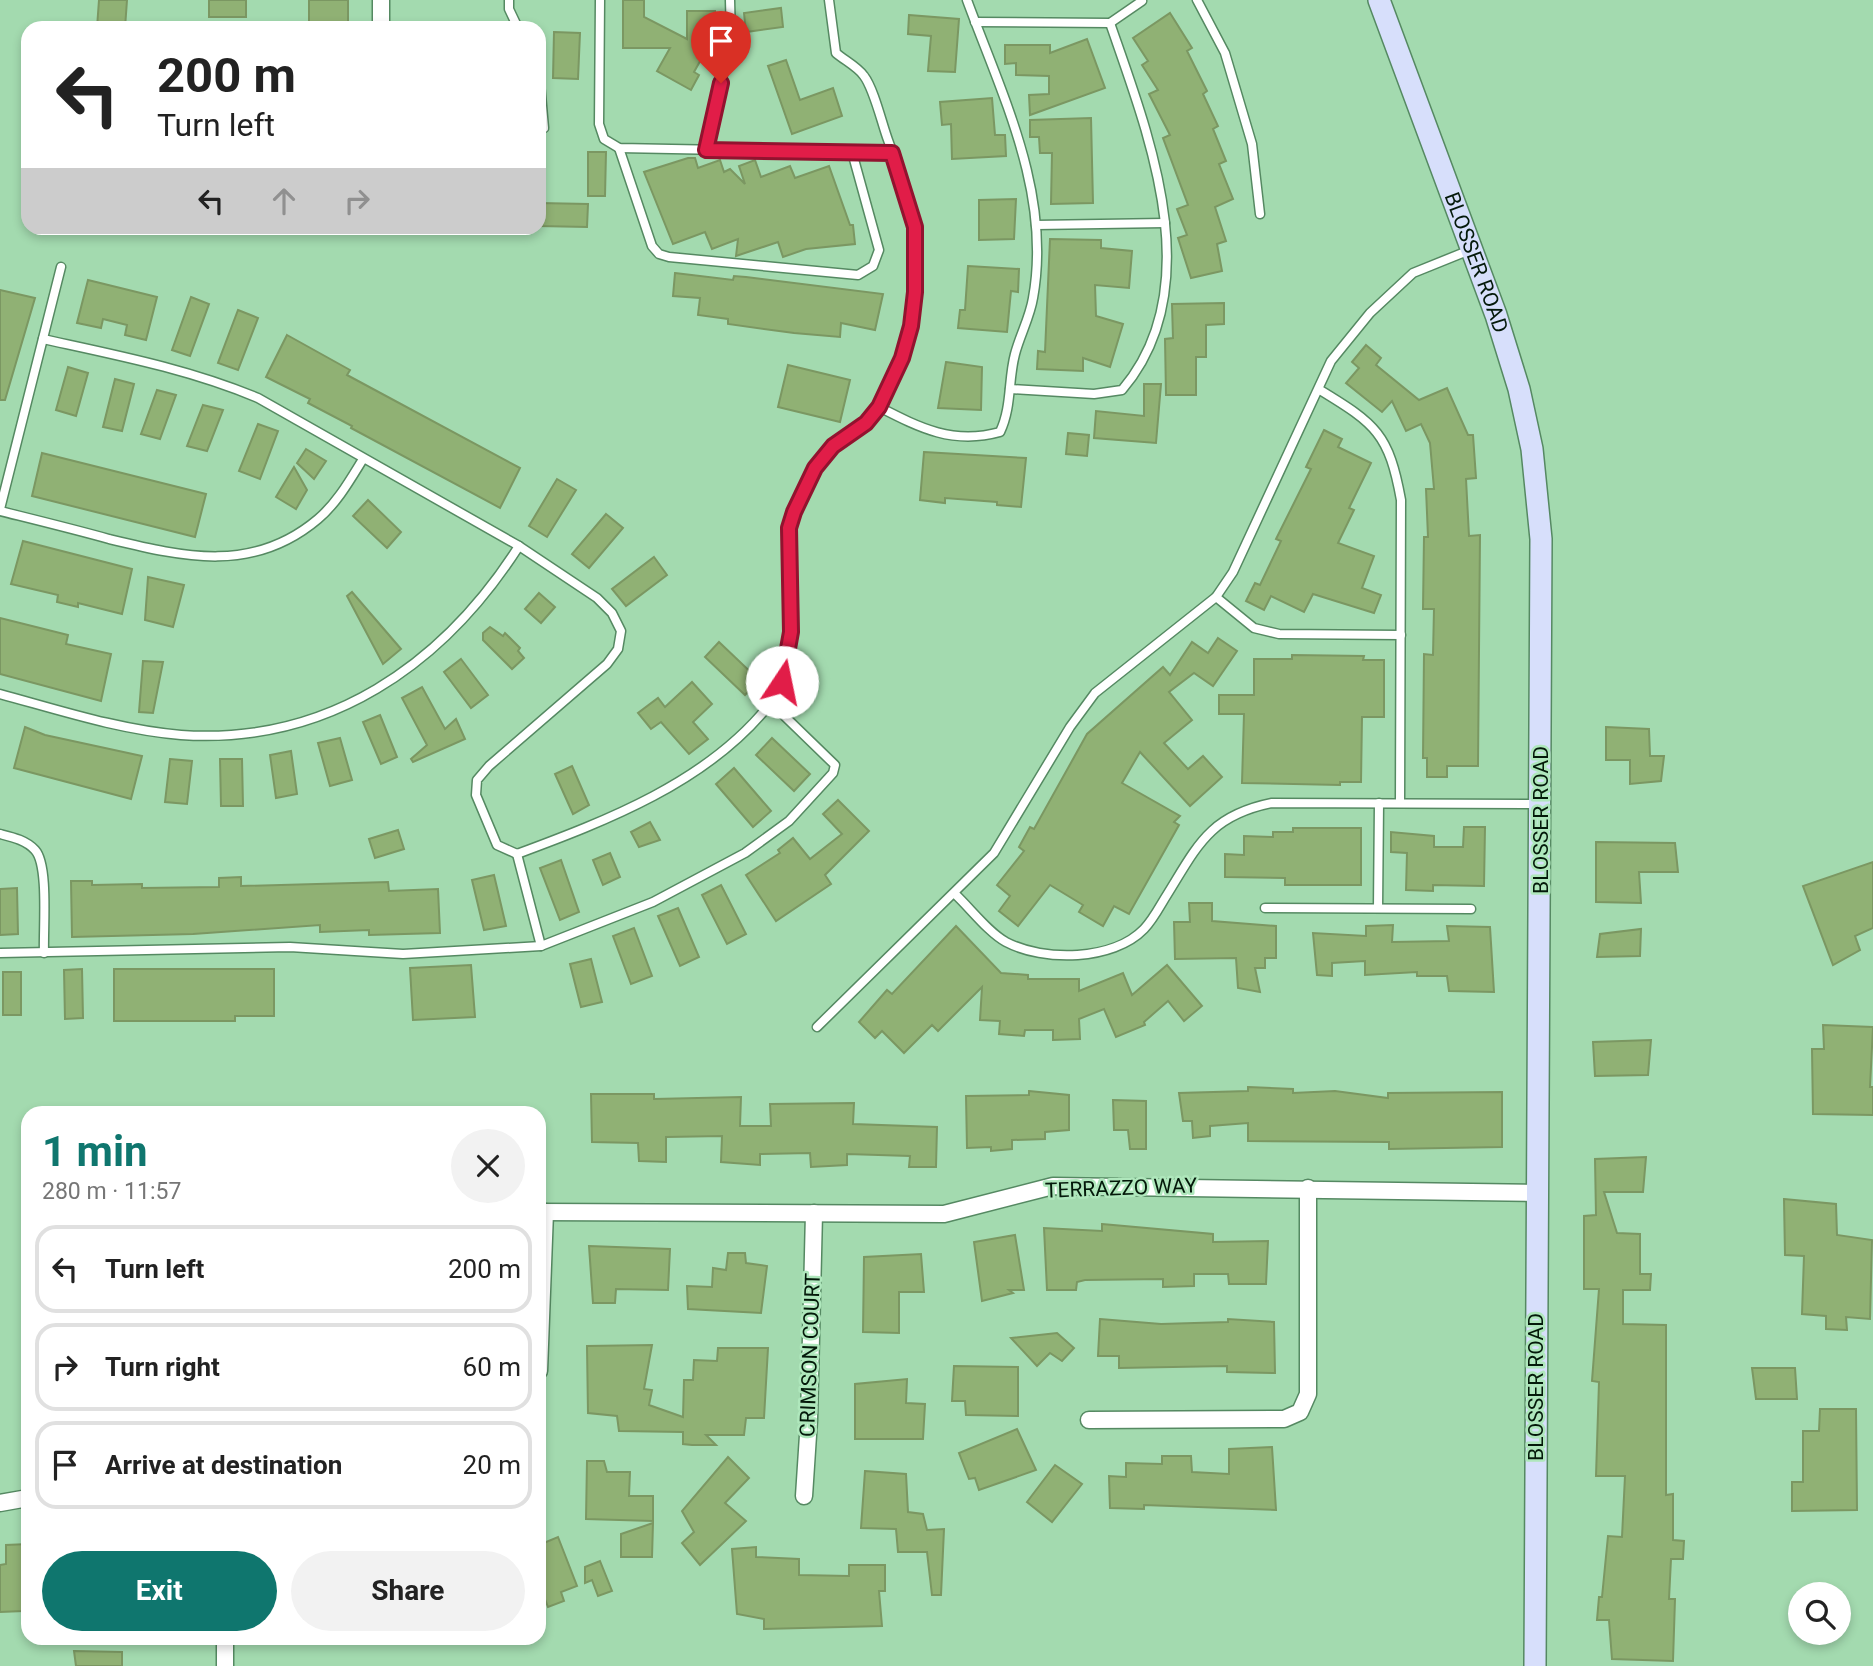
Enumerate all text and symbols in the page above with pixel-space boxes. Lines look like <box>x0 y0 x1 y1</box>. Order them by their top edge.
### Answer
pin <box>691 11 751 83</box>
icon: arrive <box>702 22 740 60</box>
text: 200 m <box>157 47 296 104</box>
icon: left <box>42 49 133 140</box>
text: Turn left <box>157 106 275 144</box>
icon: left <box>192 182 230 220</box>
icon: ahead <box>265 182 303 220</box>
icon: right <box>338 182 376 220</box>
street label: BLOSSER ROAD <box>1439 189 1513 336</box>
position arrow <box>745 645 819 719</box>
street label: BLOSSER ROAD <box>1529 746 1553 894</box>
text: 1 min <box>42 1127 148 1176</box>
button: close <box>451 1129 525 1203</box>
street label: TERRAZZO WAY <box>1045 1173 1198 1203</box>
text: 280 m · 11:57 <box>42 1178 181 1205</box>
icon: left <box>46 1250 84 1288</box>
text: Turn left <box>105 1254 204 1284</box>
text: 200 m <box>448 1254 521 1284</box>
street label: CRIMSON COURT <box>795 1272 825 1437</box>
street label: BLOSSER ROAD <box>1524 1313 1548 1461</box>
icon: right <box>46 1348 84 1386</box>
text: Turn right <box>105 1352 220 1382</box>
text: 60 m <box>463 1352 521 1382</box>
icon: arrive <box>46 1446 84 1484</box>
text: Arrive at destination <box>105 1450 342 1480</box>
text: 20 m <box>463 1450 521 1480</box>
button: Exit <box>42 1551 277 1631</box>
button: Share <box>291 1551 525 1631</box>
map controls <box>1788 1582 1851 1645</box>
button: search <box>1788 1582 1851 1645</box>

